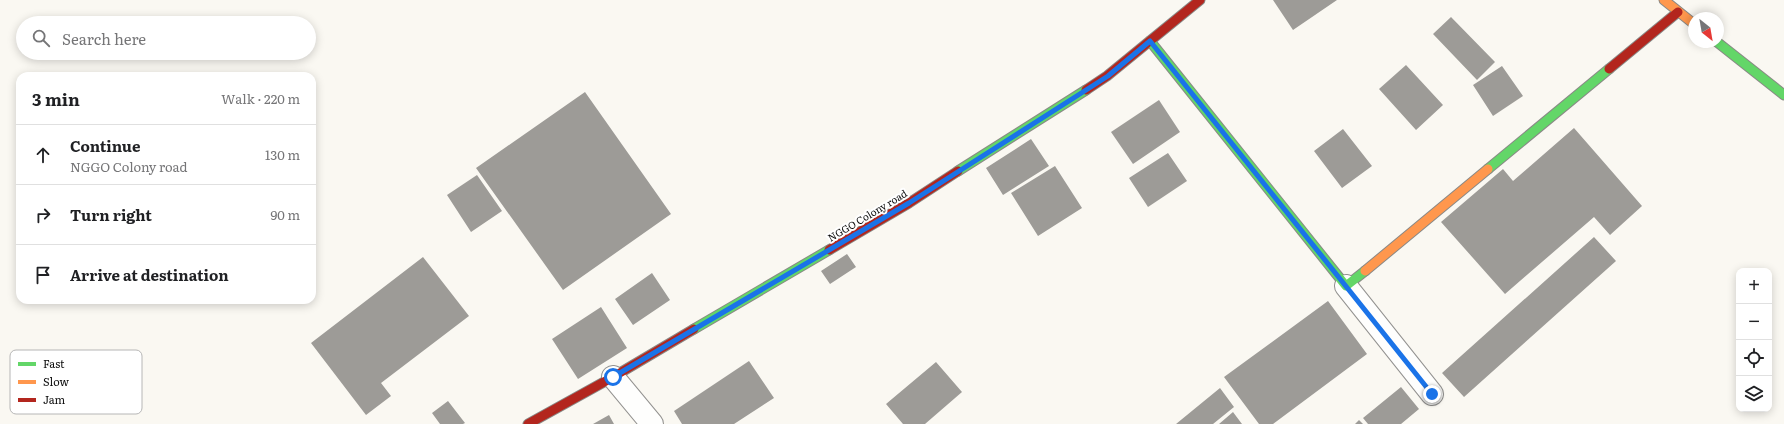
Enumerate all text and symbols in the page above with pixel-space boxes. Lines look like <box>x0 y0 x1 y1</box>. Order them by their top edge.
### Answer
north arrow <box>1688 12 1724 48</box>
search box <box>16 16 316 60</box>
icon: search <box>30 27 52 49</box>
text: Search here <box>62 27 146 50</box>
text: 3 min <box>32 86 80 111</box>
text: Walk · 220 m <box>221 89 300 108</box>
text: Continue <box>70 134 140 157</box>
icon: ahead <box>32 144 54 166</box>
text: 130 m <box>265 145 300 164</box>
text: NGGO Colony road <box>70 157 187 176</box>
street label: NGGO Colony road <box>824 185 910 245</box>
text: Turn right <box>70 203 152 226</box>
icon: right <box>32 204 54 226</box>
text: 90 m <box>270 205 300 224</box>
text: Arrive at destination <box>70 263 229 286</box>
icon: arrive <box>32 264 54 286</box>
map controls <box>1736 268 1772 412</box>
button: + <box>1736 268 1772 304</box>
button: − <box>1736 304 1772 340</box>
button: locate <box>1736 340 1772 376</box>
legend <box>10 350 142 414</box>
text: Fast <box>43 355 65 371</box>
route start <box>604 368 622 386</box>
text: Slow <box>43 373 69 389</box>
button: layers <box>1736 376 1772 412</box>
route end <box>1423 385 1441 403</box>
text: Jam <box>43 391 66 407</box>

